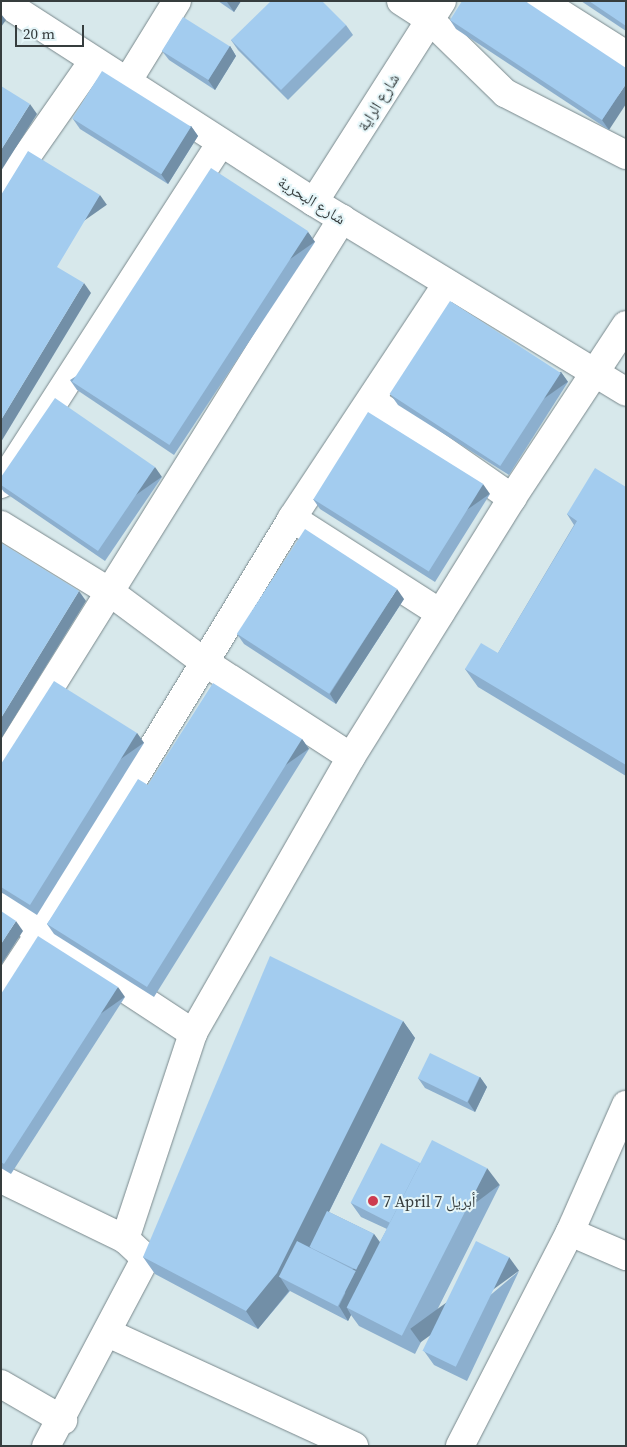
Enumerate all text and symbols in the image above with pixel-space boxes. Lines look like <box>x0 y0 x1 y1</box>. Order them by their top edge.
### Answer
scale bar <box>18 15 86 47</box>
text: 20 m <box>23 23 55 44</box>
street label: شارع الراية <box>353 70 403 134</box>
street label: شارع البحرية <box>275 172 349 228</box>
place label: 7 April 7 أبريل <box>383 1191 476 1211</box>
marker: 7 April 7 أبريل <box>367 1195 379 1207</box>

